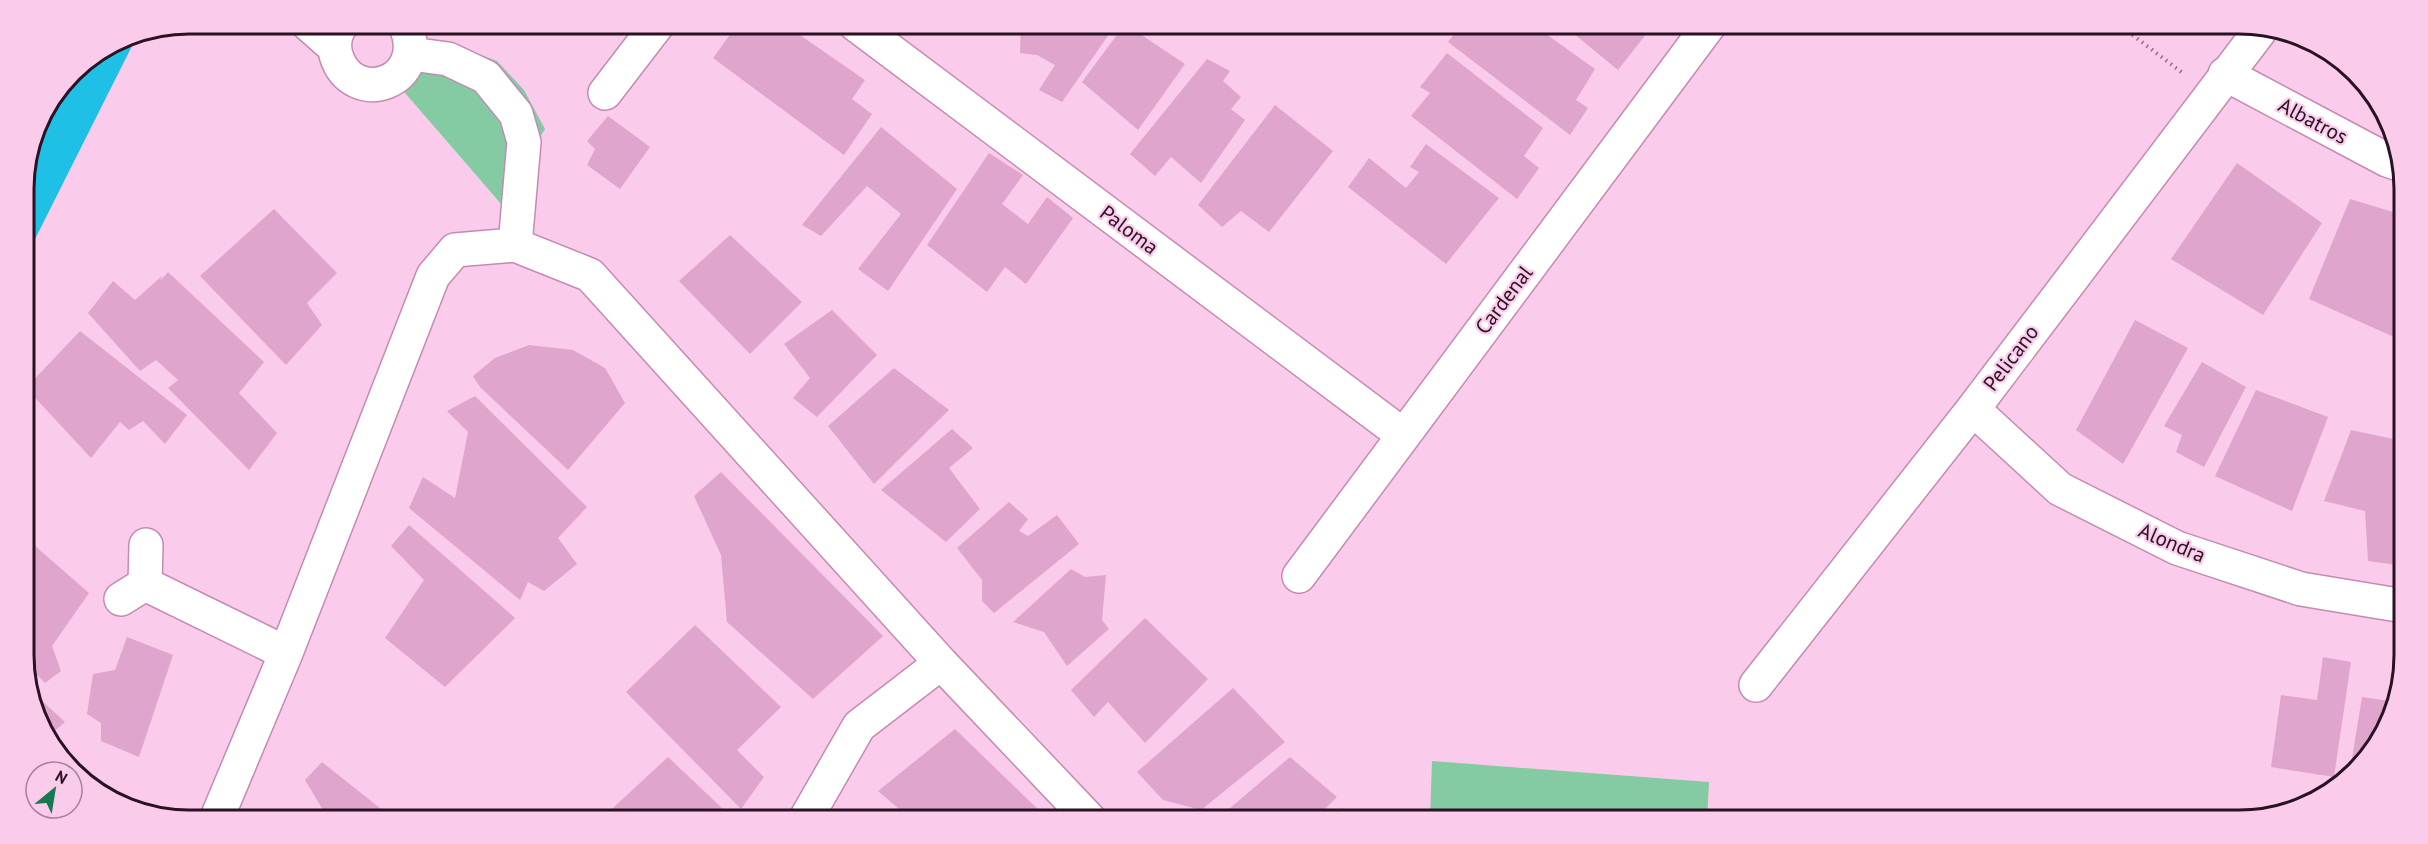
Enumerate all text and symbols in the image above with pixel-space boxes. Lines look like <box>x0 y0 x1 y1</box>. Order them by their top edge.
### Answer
street label: Albatros <box>2274 91 2352 150</box>
street label: Paloma <box>1095 199 1164 260</box>
street label: Cardenal <box>1469 260 1538 339</box>
street label: Pelicano <box>1977 319 2044 396</box>
street label: Alondra <box>2135 516 2210 569</box>
north arrow <box>24 760 84 820</box>
text: N <box>52 766 71 788</box>

